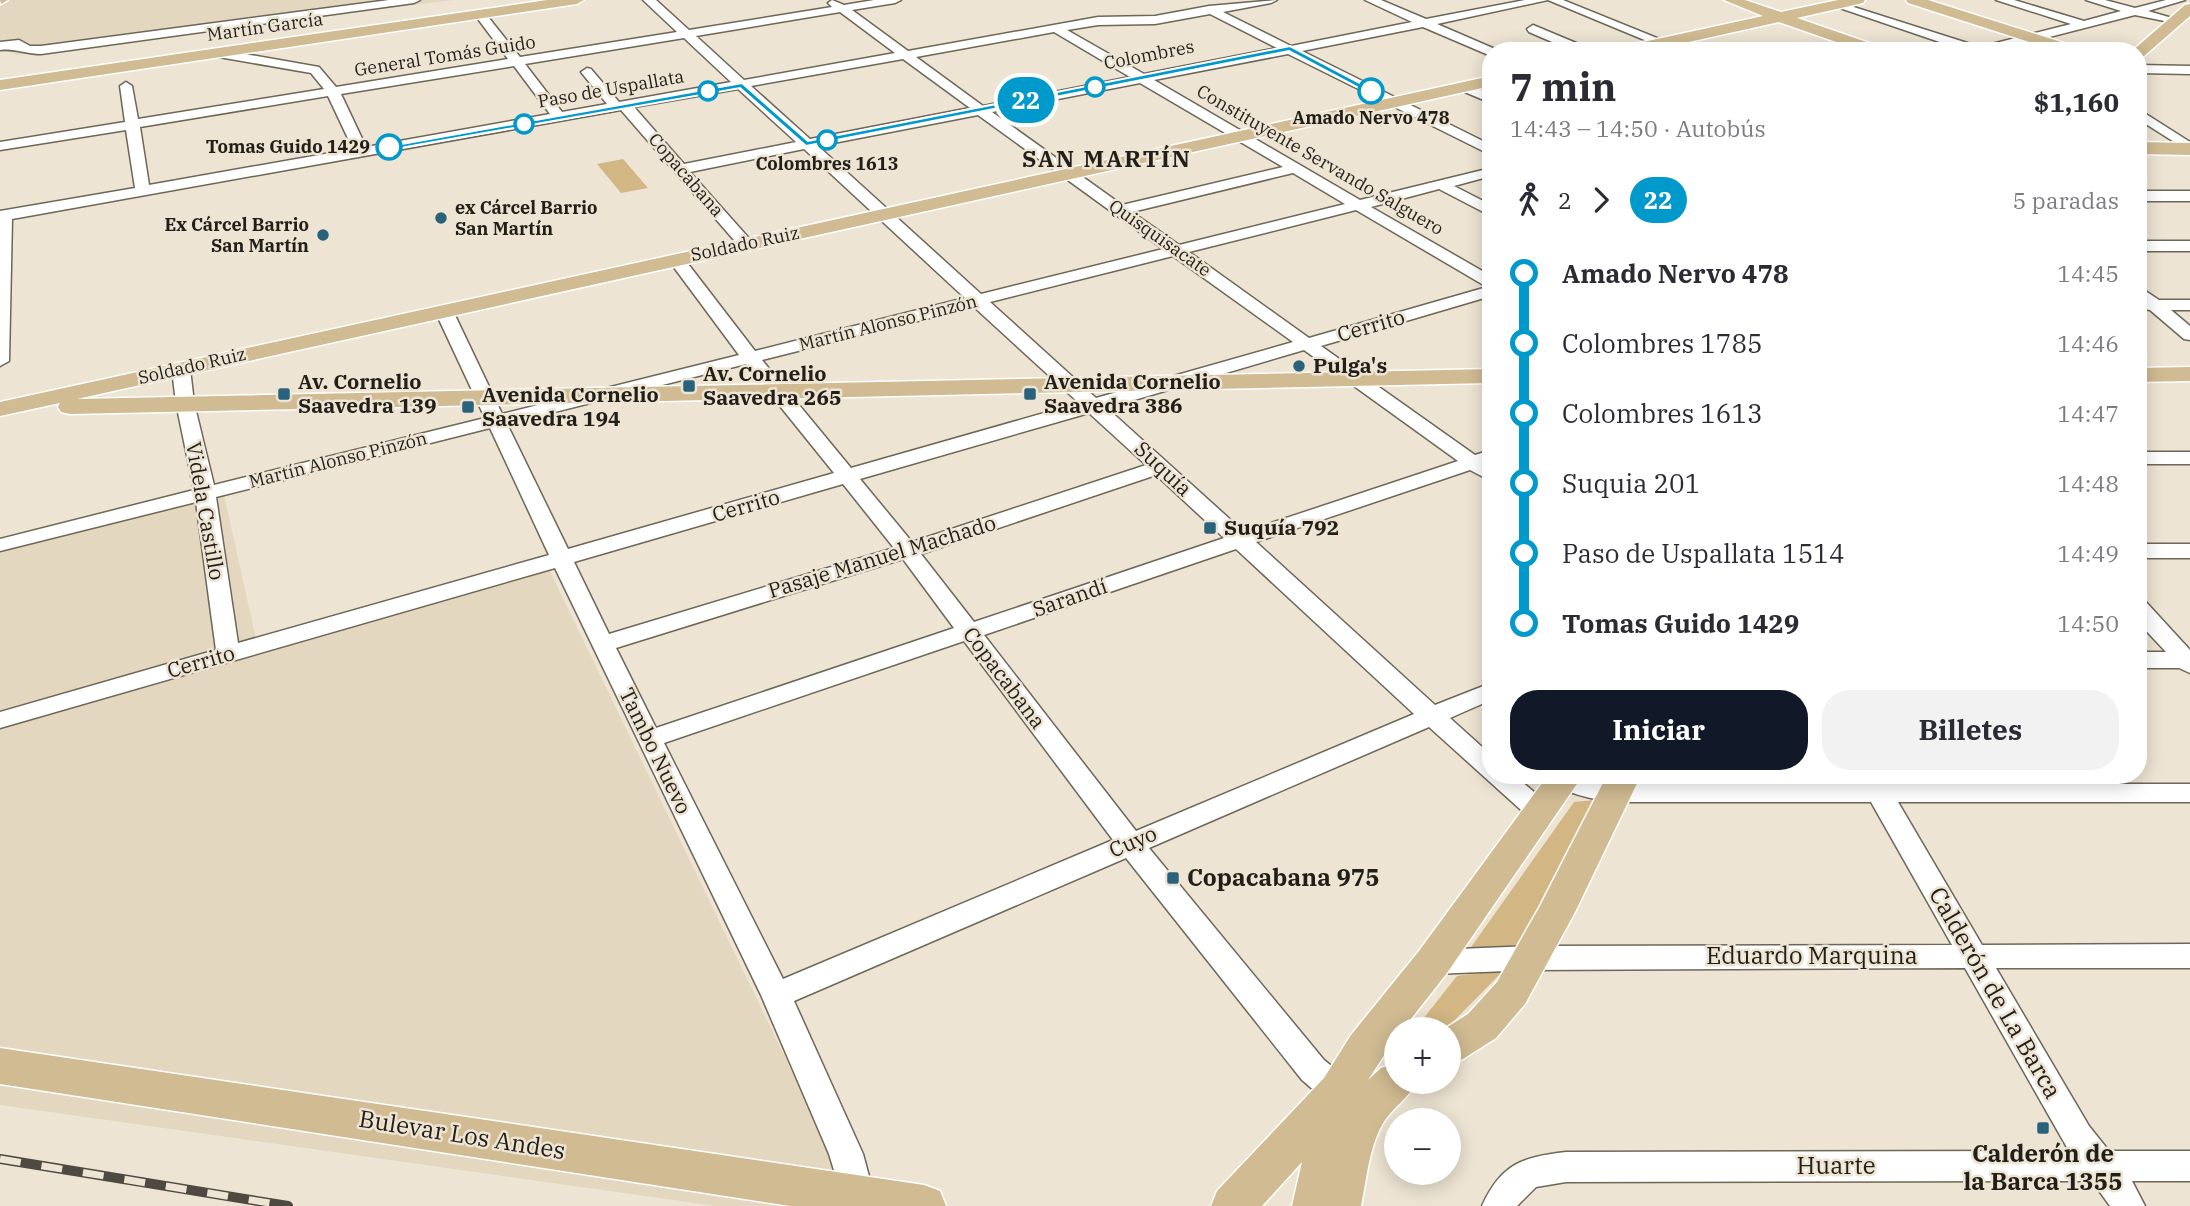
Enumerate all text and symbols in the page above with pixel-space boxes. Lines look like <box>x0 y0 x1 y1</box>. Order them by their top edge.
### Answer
street label: Martín García <box>205 7 325 46</box>
street label: General Tomás Guido <box>353 30 537 81</box>
street label: Colombres <box>1102 34 1196 75</box>
text: 7 min <box>1510 62 1616 111</box>
street label: Paso de Uspallata <box>536 64 686 113</box>
line badge: 22 <box>995 77 1058 123</box>
unlabelled marker <box>1085 77 1105 97</box>
marker: Amado Nervo 478 <box>1358 78 1384 104</box>
street label: Constituyente Servando Salguero <box>1193 79 1448 240</box>
unlabelled marker <box>698 81 718 101</box>
text: 22 <box>1012 84 1040 116</box>
text: $1,160 <box>2034 85 2119 119</box>
place label: Amado Nervo 478 <box>1293 106 1450 129</box>
text: 14:43 – 14:50 · Autobús <box>1510 113 1766 143</box>
unlabelled marker <box>514 114 534 134</box>
street label: Copacabana <box>644 128 729 221</box>
marker: Colombres 1613 <box>817 130 837 150</box>
marker: Tomas Guido 1429 <box>376 134 402 160</box>
place label: Tomas Guido 1429 <box>206 135 370 158</box>
district label: SAN MARTÍN <box>1022 143 1192 173</box>
place label: Colombres 1613 <box>756 152 898 175</box>
icon: walk <box>1510 181 1548 219</box>
icon: forward <box>1582 181 1620 219</box>
text: 22 <box>1644 184 1673 216</box>
text: 2 <box>1558 185 1572 215</box>
text: 5 paradas <box>2012 185 2119 215</box>
street label: Quisquisacate <box>1105 194 1216 281</box>
place label: ex Cárcel Barrio San Martín <box>455 196 598 240</box>
marker: ex Cárcel Barrio San Martín <box>433 210 449 226</box>
place label: Ex Cárcel Barrio San Martín <box>164 213 309 257</box>
street label: Soldado Ruiz <box>689 221 801 266</box>
marker: Ex Cárcel Barrio San Martín <box>315 227 331 243</box>
text: Amado Nervo 478 <box>1562 256 1789 290</box>
text: 14:45 <box>2057 258 2119 288</box>
street label: Martín Alonso Pinzón <box>796 289 979 356</box>
street label: Cerrito <box>1334 302 1408 348</box>
text: Colombres 1785 <box>1562 326 1763 360</box>
text: 14:46 <box>2057 328 2119 358</box>
street label: Soldado Ruiz <box>136 342 248 389</box>
place label: Pulga's <box>1313 351 1387 379</box>
marker: Pulga's <box>1291 358 1307 374</box>
place label: Av. Cornelio Saavedra 265 <box>703 359 842 411</box>
place label: Av. Cornelio Saavedra 139 <box>298 367 437 419</box>
place label: Avenida Cornelio Saavedra 386 <box>1044 367 1221 419</box>
marker: Av. Cornelio Saavedra 265 <box>681 378 697 394</box>
place label: Avenida Cornelio Saavedra 194 <box>482 380 659 432</box>
marker: Av. Cornelio Saavedra 139 <box>276 386 292 402</box>
marker: Avenida Cornelio Saavedra 386 <box>1022 386 1038 402</box>
text: Colombres 1613 <box>1562 396 1763 430</box>
text: 14:47 <box>2057 398 2119 428</box>
marker: Avenida Cornelio Saavedra 194 <box>460 399 476 415</box>
street label: Martín Alonso Pinzón <box>246 426 429 493</box>
street label: Suquía <box>1129 435 1198 502</box>
street label: Videla Castillo <box>180 439 232 582</box>
text: Suquia 201 <box>1562 466 1700 500</box>
text: 14:48 <box>2057 468 2119 498</box>
street label: Cerrito <box>709 482 783 528</box>
street label: Pasaje Manuel Machado <box>764 508 999 604</box>
place label: Suquía 792 <box>1224 513 1339 541</box>
marker: Suquía 792 <box>1202 520 1218 536</box>
text: Paso de Uspallata 1514 <box>1562 536 1845 570</box>
text: 14:49 <box>2057 538 2119 568</box>
street label: Sarandí <box>1029 571 1111 623</box>
text: Tomas Guido 1429 <box>1562 606 1799 640</box>
text: 14:50 <box>2057 608 2119 638</box>
street label: Copacabana <box>957 621 1052 734</box>
street label: Cerrito <box>164 638 238 684</box>
street label: Tambo Nuevo <box>613 683 699 818</box>
button: Iniciar <box>1510 690 1808 770</box>
button: Billetes <box>1822 690 2119 770</box>
street label: Cuyo <box>1104 819 1161 864</box>
place label: Copacabana 975 <box>1187 861 1380 893</box>
marker: Copacabana 975 <box>1165 870 1181 886</box>
street label: Calderón de La Barca <box>1922 881 2070 1104</box>
street label: Eduardo Marquina <box>1706 939 1918 971</box>
map controls <box>1384 1017 1461 1185</box>
button: + <box>1384 1017 1461 1094</box>
street label: Bulevar Los Andes <box>357 1102 568 1166</box>
button: − <box>1384 1108 1461 1185</box>
marker: Calderón de la Barca 1355 <box>2035 1120 2051 1136</box>
place label: Calderón de la Barca 1355 <box>1963 1137 2123 1197</box>
street label: Huarte <box>1796 1149 1876 1181</box>

